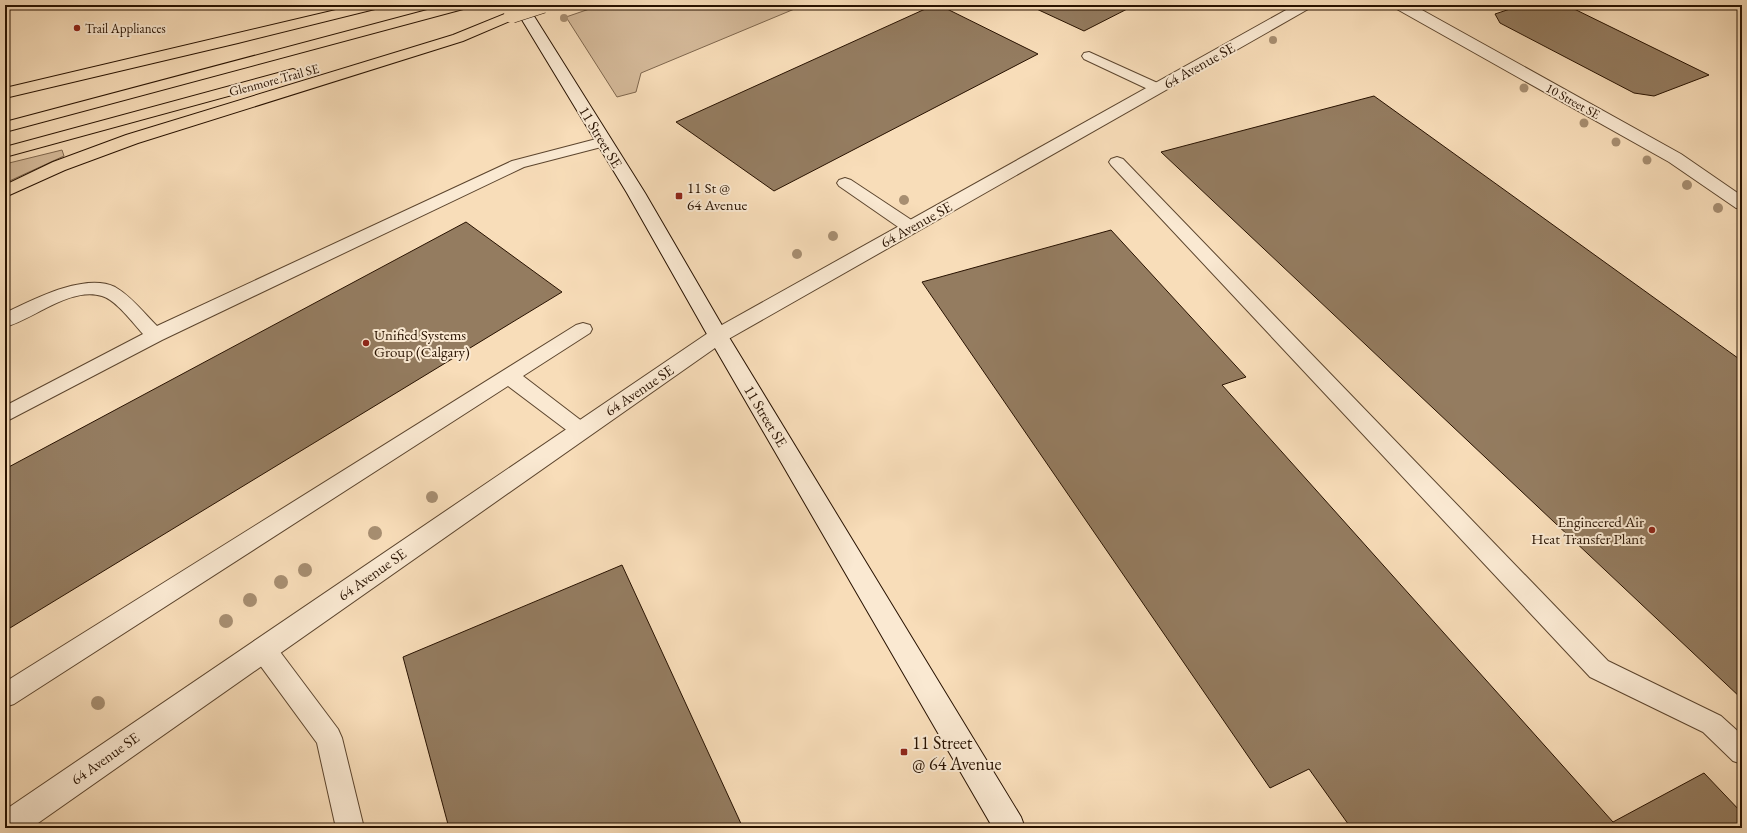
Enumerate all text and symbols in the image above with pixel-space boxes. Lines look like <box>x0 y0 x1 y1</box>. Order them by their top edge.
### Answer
place label: Trail Appliances <box>85 20 166 37</box>
marker: Trail Appliances <box>72 23 82 33</box>
street label: 64 Avenue SE <box>1160 37 1239 92</box>
street label: Glenmore Trail SE <box>227 60 321 100</box>
street label: 10 Street SE <box>1543 79 1603 123</box>
street label: 11 Street SE <box>575 103 627 172</box>
place label: 11 St @ 64 Avenue <box>687 178 748 214</box>
marker: 11 St @ 64 Avenue <box>674 191 684 201</box>
street label: 64 Avenue SE <box>877 196 956 251</box>
place label: Unified Systems Group (Calgary) <box>374 325 470 361</box>
marker: Unified Systems Group (Calgary) <box>361 338 371 348</box>
street label: 64 Avenue SE <box>601 360 677 420</box>
street label: 11 Street SE <box>740 382 792 451</box>
place label: Engineered Air Heat Transfer Plant <box>1531 512 1644 548</box>
marker: Engineered Air Heat Transfer Plant <box>1647 525 1657 535</box>
street label: 64 Avenue SE <box>334 543 410 604</box>
street label: 64 Avenue SE <box>67 727 143 788</box>
place label: 11 Street @ 64 Avenue <box>912 731 1002 775</box>
marker: 11 Street @ 64 Avenue <box>899 747 909 757</box>

